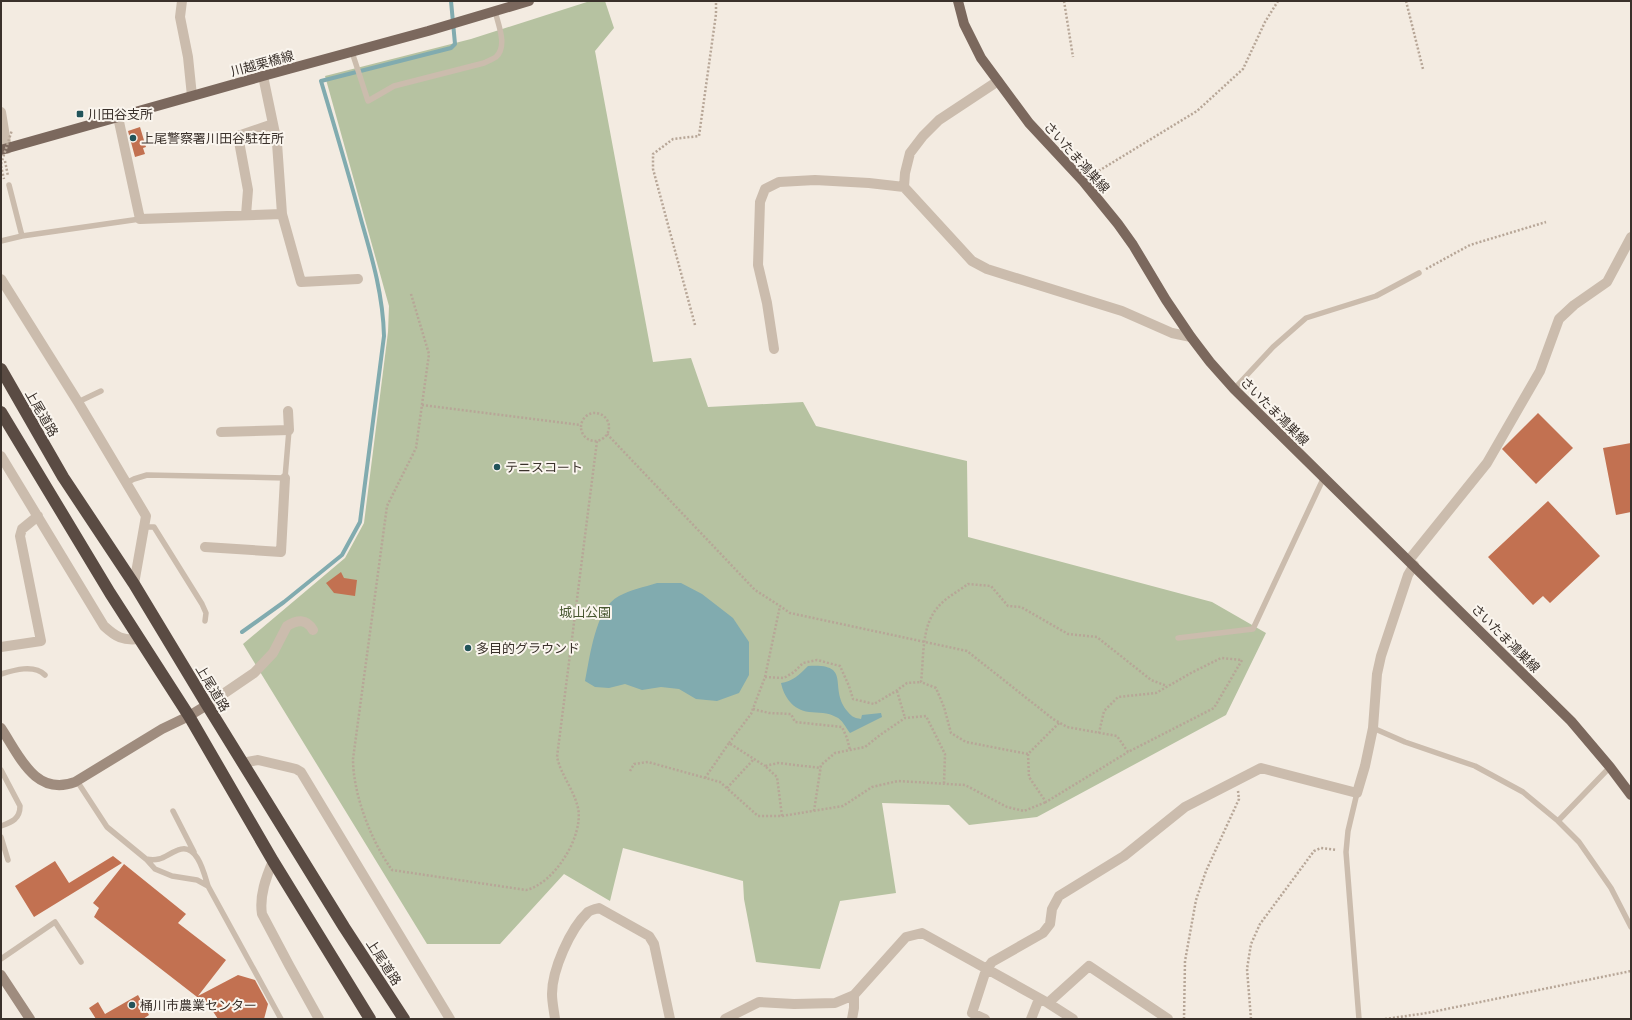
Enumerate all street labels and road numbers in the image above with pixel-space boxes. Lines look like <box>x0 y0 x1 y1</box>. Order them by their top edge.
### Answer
street label: 川越栗橋線 <box>229 48 295 78</box>
street label: さいたま鴻巣線 <box>1041 119 1113 195</box>
street label: さいたま鴻巣線 <box>1238 374 1312 448</box>
street label: 上尾道路 <box>23 387 61 439</box>
street label: さいたま鴻巣線 <box>1469 601 1543 675</box>
street label: 上尾道路 <box>194 662 232 714</box>
street label: 上尾道路 <box>364 936 404 988</box>

